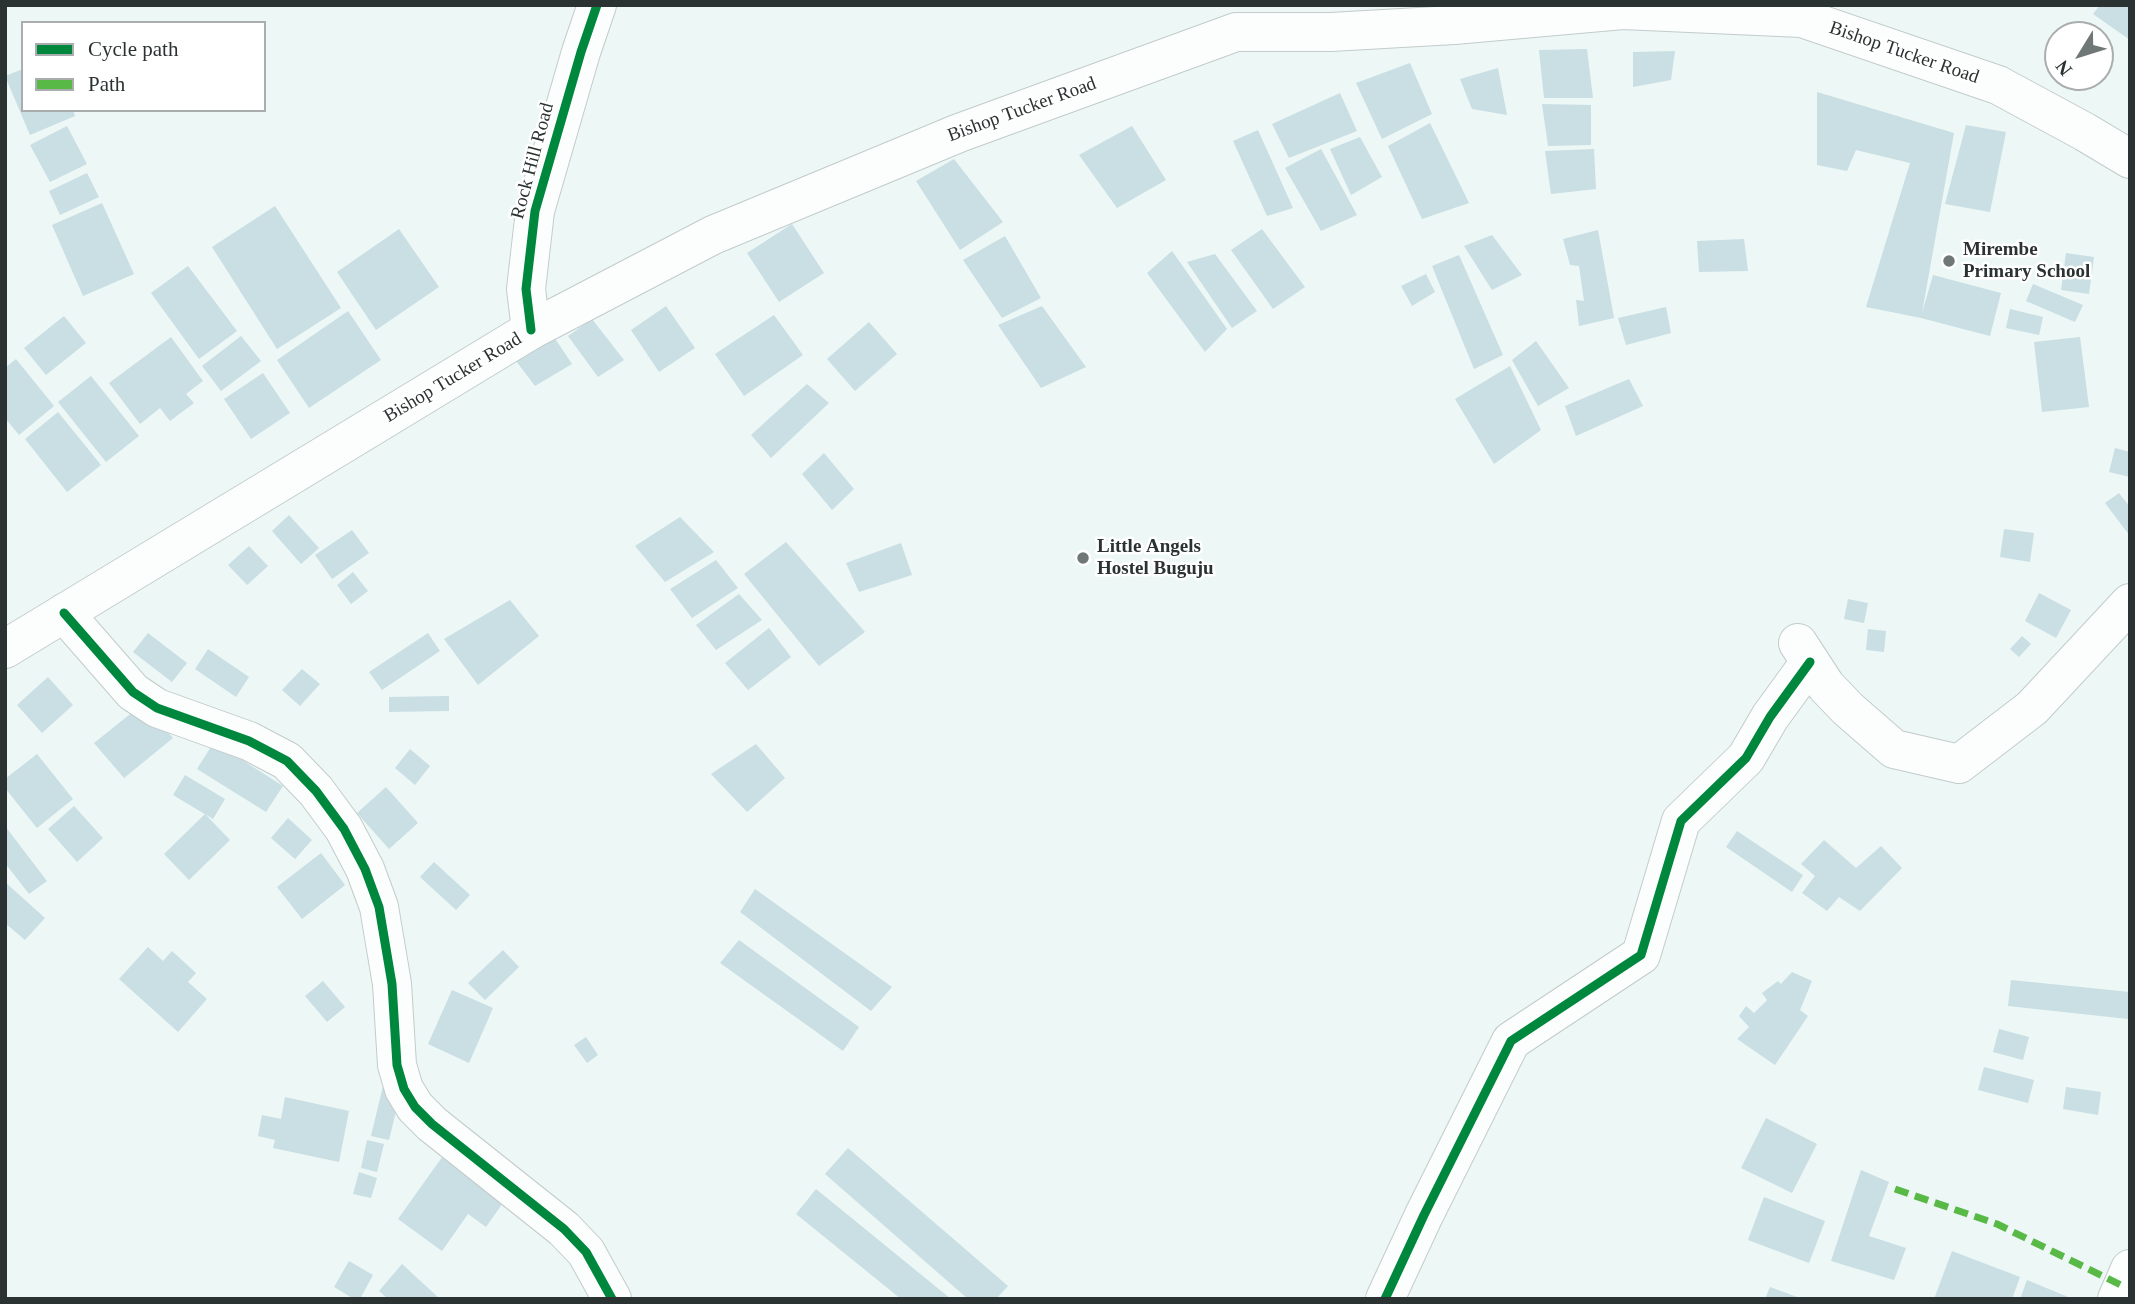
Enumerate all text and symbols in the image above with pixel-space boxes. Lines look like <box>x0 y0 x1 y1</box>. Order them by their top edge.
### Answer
street label: Bishop Tucker Road <box>1826 17 1982 89</box>
legend <box>21 21 266 112</box>
north arrow <box>2044 21 2114 91</box>
text: Cycle path <box>88 37 178 61</box>
text: N <box>2051 56 2076 80</box>
text: Path <box>88 72 125 96</box>
street label: Bishop Tucker Road <box>945 73 1099 147</box>
street label: Rock Hill Road <box>507 100 559 222</box>
place label: Mirembe Primary School <box>1963 239 2090 283</box>
marker: Mirembe Primary School <box>1941 253 1957 269</box>
street label: Bishop Tucker Road <box>380 328 526 428</box>
place label: Little Angels Hostel Buguju <box>1097 536 1214 580</box>
marker: Little Angels Hostel Buguju <box>1075 550 1091 566</box>

